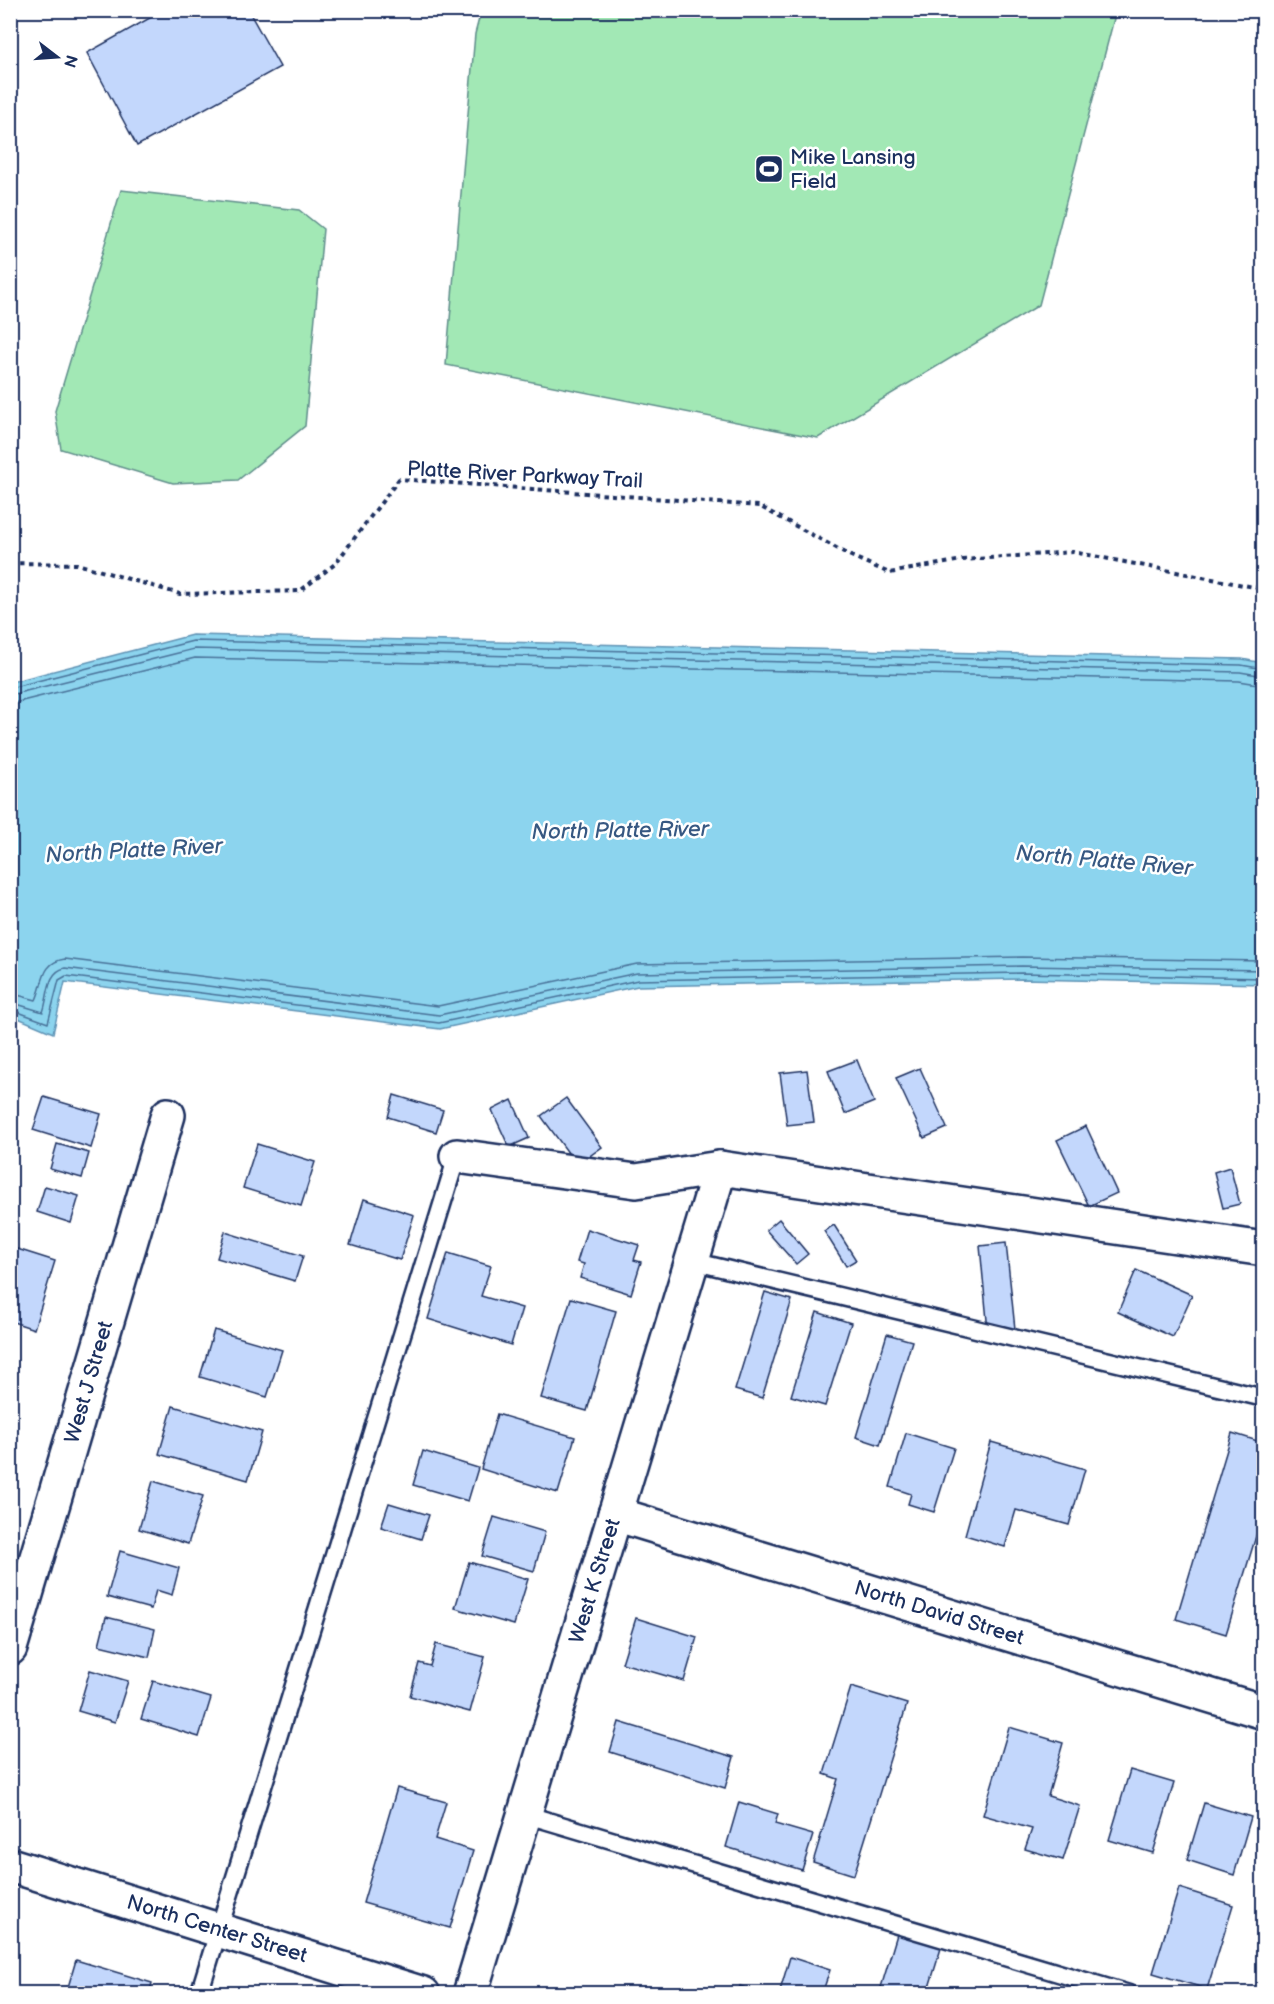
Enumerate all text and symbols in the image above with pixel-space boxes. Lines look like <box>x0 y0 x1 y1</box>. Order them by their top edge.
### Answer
north arrow <box>27 27 87 87</box>
text: N <box>59 52 81 69</box>
place label: Mike Lansing Field <box>790 145 916 194</box>
sports icon: Mike Lansing Field <box>753 153 785 185</box>
street label: Platte River Parkway Trail <box>406 456 644 494</box>
water label: North Platte River <box>531 816 711 846</box>
water label: North Platte River <box>45 833 225 869</box>
water label: North Platte River <box>1015 840 1195 882</box>
street label: West J Street <box>60 1317 119 1446</box>
street label: West K Street <box>564 1515 626 1647</box>
street label: North David Street <box>851 1575 1027 1651</box>
street label: North Center Street <box>124 1890 311 1968</box>

